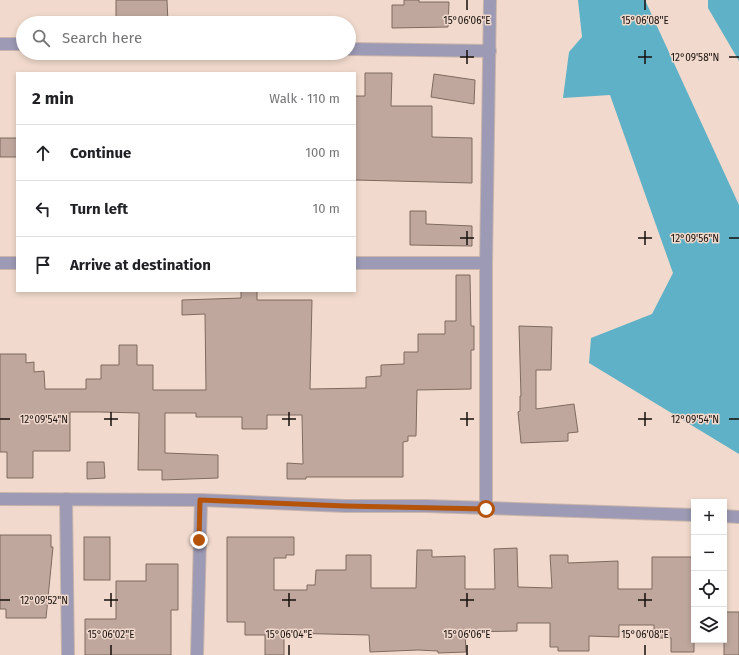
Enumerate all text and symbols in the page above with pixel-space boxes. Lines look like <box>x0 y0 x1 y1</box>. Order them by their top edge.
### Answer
text: 15°06'06"E <box>443 15 491 27</box>
text: 15°06'08"E <box>621 15 669 27</box>
search box <box>16 16 356 60</box>
icon: search <box>30 27 52 49</box>
text: Search here <box>62 29 142 47</box>
text: 12°09'58"N <box>671 52 719 64</box>
text: 2 min <box>32 88 74 109</box>
text: Walk · 110 m <box>269 91 340 106</box>
icon: ahead <box>32 142 54 164</box>
text: Continue <box>70 144 131 162</box>
text: 100 m <box>305 145 340 160</box>
icon: left <box>32 198 54 220</box>
text: Turn left <box>70 200 128 218</box>
text: 10 m <box>313 201 340 216</box>
text: 12°09'56"N <box>671 233 719 245</box>
icon: arrive <box>32 254 54 276</box>
text: Arrive at destination <box>70 256 211 274</box>
text: 12°09'54"N <box>20 414 68 426</box>
text: 12°09'54"N <box>671 414 719 426</box>
map controls <box>691 499 727 643</box>
button: + <box>691 499 727 535</box>
route start <box>477 500 495 518</box>
route end <box>190 531 208 549</box>
button: − <box>691 535 727 571</box>
button: locate <box>691 571 727 607</box>
text: 12°09'52"N <box>20 595 68 607</box>
button: layers <box>691 607 727 643</box>
text: 15°06'02"E <box>87 629 135 641</box>
text: 15°06'04"E <box>265 629 313 641</box>
text: 15°06'06"E <box>443 629 491 641</box>
text: 15°06'08"E <box>621 629 669 641</box>

